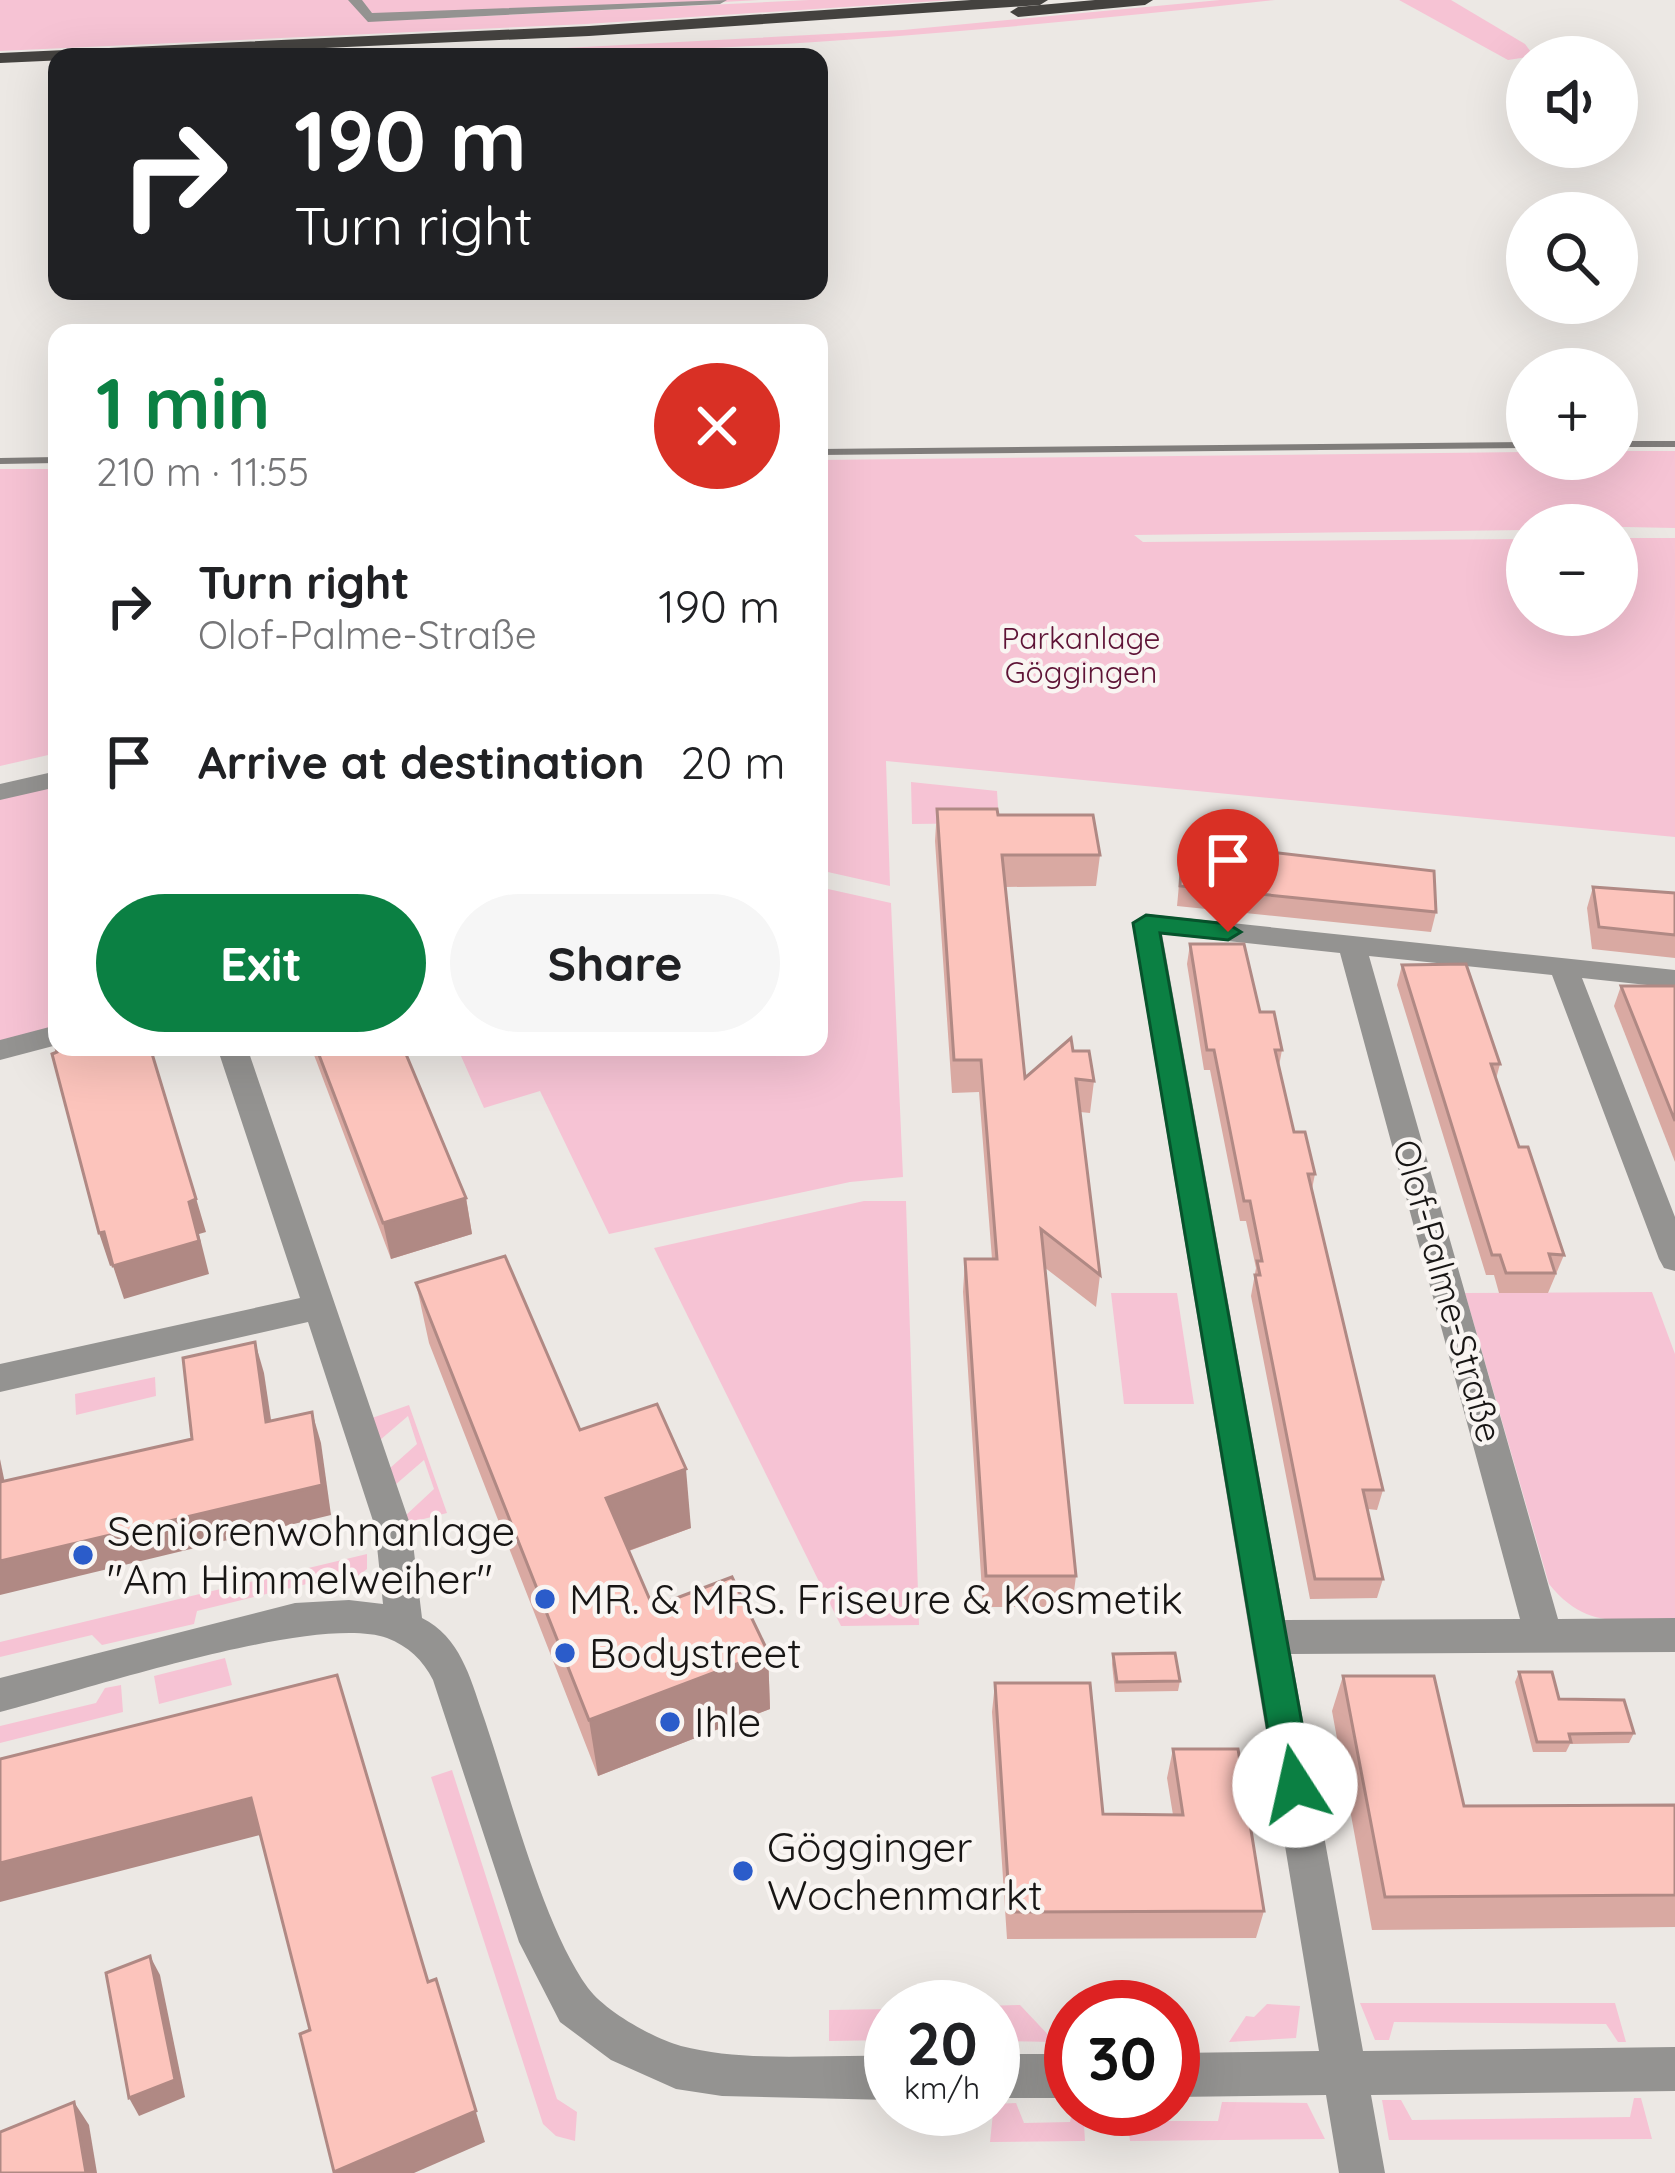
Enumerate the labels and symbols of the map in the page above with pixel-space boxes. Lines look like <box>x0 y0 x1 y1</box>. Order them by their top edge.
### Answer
park label: Parkanlage Göggingen <box>1001 619 1161 691</box>
pin <box>1177 809 1279 932</box>
street label: Olof-Palme-Straße <box>1384 1134 1513 1447</box>
place label: Seniorenwohnanlage "Am Himmelweiher" <box>107 1504 515 1605</box>
marker: Seniorenwohnanlage "Am Himmelweiher" <box>70 1542 96 1568</box>
place label: MR. & MRS. Friseure & Kosmetik <box>569 1572 1183 1625</box>
marker: MR. & MRS. Friseure & Kosmetik <box>532 1586 558 1612</box>
place label: Bodystreet <box>589 1626 801 1679</box>
marker: Bodystreet <box>552 1640 578 1666</box>
place label: Ihle <box>694 1695 761 1748</box>
marker: Ihle <box>657 1709 683 1735</box>
position arrow <box>1232 1722 1358 1848</box>
place label: Gögginger Wochenmarkt <box>767 1820 1043 1921</box>
marker: Gögginger Wochenmarkt <box>730 1858 756 1884</box>
speed limit sign: 30 <box>1044 1980 1200 2136</box>

